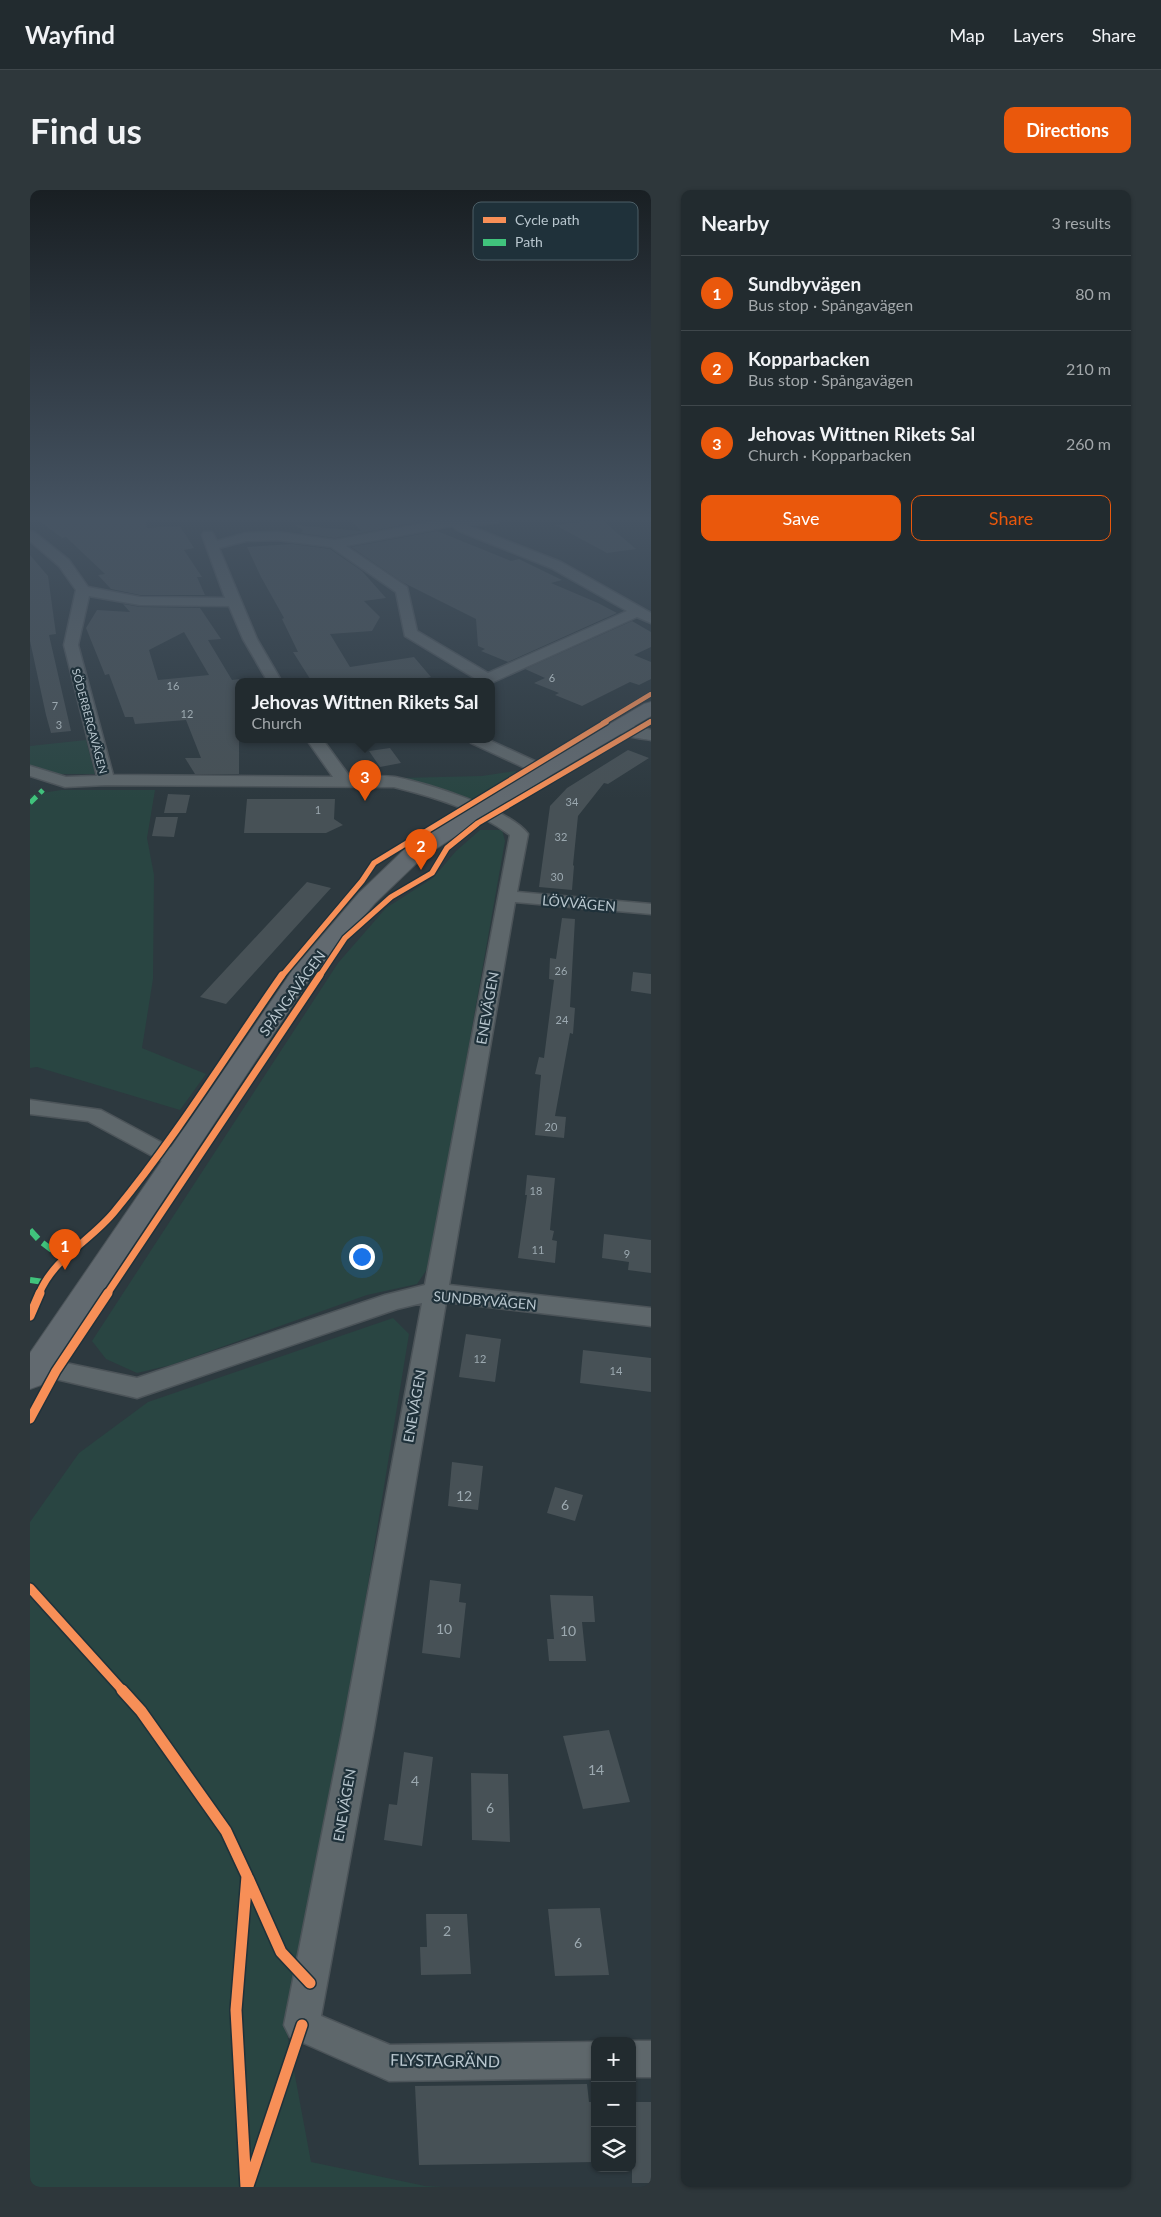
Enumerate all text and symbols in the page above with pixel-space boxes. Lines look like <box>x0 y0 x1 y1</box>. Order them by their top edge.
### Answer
text: Wayfind <box>25 20 115 49</box>
text: Map <box>949 24 985 46</box>
text: Layers <box>1013 24 1064 46</box>
text: Share <box>1092 24 1136 46</box>
button: Directions <box>1004 107 1131 153</box>
text: Find us <box>30 109 142 151</box>
legend <box>473 202 638 260</box>
text: Nearby <box>701 210 769 235</box>
text: Cycle path <box>515 211 580 228</box>
text: 3 results <box>1051 213 1111 232</box>
text: Path <box>515 233 543 250</box>
text: Sundbyvägen <box>748 272 861 295</box>
text: 1 <box>712 284 722 303</box>
text: 80 m <box>1075 284 1111 303</box>
text: Bus stop · Spångavägen <box>748 295 913 314</box>
text: Kopparbacken <box>748 347 870 370</box>
text: 2 <box>712 359 722 378</box>
text: 210 m <box>1066 359 1111 378</box>
text: Bus stop · Spångavägen <box>748 370 913 389</box>
text: Jehovas Wittnen Rikets Sal <box>748 422 975 445</box>
text: 3 <box>712 434 722 453</box>
text: 260 m <box>1066 434 1111 453</box>
text: Church · Kopparbacken <box>748 445 911 464</box>
button: Save <box>701 495 901 541</box>
button: Share <box>911 495 1111 541</box>
street label: SÖDERBERGAVÄGEN <box>70 667 110 775</box>
house number: 6 <box>549 671 555 684</box>
popup <box>235 678 495 743</box>
house number: 16 <box>167 679 179 692</box>
text: Jehovas Wittnen Rikets Sal <box>251 690 479 713</box>
house number: 7 <box>52 699 58 712</box>
house number: 12 <box>181 707 193 720</box>
text: Church <box>251 713 302 732</box>
house number: 3 <box>56 718 62 731</box>
pin: 3 <box>349 760 381 801</box>
house number: 34 <box>566 795 579 808</box>
house number: 1 <box>315 803 321 816</box>
pin: 2 <box>405 829 437 870</box>
house number: 32 <box>555 830 567 843</box>
house number: 30 <box>551 870 564 883</box>
street label: LÖVVÄGEN <box>541 891 617 915</box>
street label: SPÅNGAVÄGEN <box>255 947 329 1039</box>
house number: 26 <box>555 964 567 977</box>
street label: ENEVÄGEN <box>472 970 502 1046</box>
house number: 24 <box>556 1013 569 1026</box>
house number: 20 <box>545 1120 558 1133</box>
house number: 18 <box>530 1184 542 1197</box>
pin: 1 <box>49 1229 81 1270</box>
house number: 11 <box>532 1243 544 1256</box>
your location <box>349 1244 375 1270</box>
house number: 9 <box>624 1247 630 1260</box>
street label: SUNDBYVÄGEN <box>433 1287 537 1313</box>
house number: 12 <box>474 1352 486 1365</box>
house number: 14 <box>610 1364 623 1377</box>
street label: ENEVÄGEN <box>399 1368 429 1444</box>
house number: 12 <box>456 1487 472 1504</box>
house number: 6 <box>561 1496 569 1513</box>
house number: 10 <box>436 1620 452 1637</box>
house number: 10 <box>560 1622 576 1639</box>
house number: 14 <box>588 1761 604 1778</box>
street label: ENEVÄGEN <box>329 1767 359 1843</box>
house number: 4 <box>411 1772 419 1789</box>
house number: 6 <box>486 1799 494 1816</box>
house number: 2 <box>443 1922 451 1939</box>
house number: 6 <box>574 1934 582 1951</box>
map controls <box>591 2037 636 2172</box>
button: + <box>591 2037 636 2082</box>
street label: FLYSTAGRÄND <box>390 2050 500 2070</box>
button: − <box>591 2082 636 2127</box>
button: layers <box>591 2127 636 2172</box>

